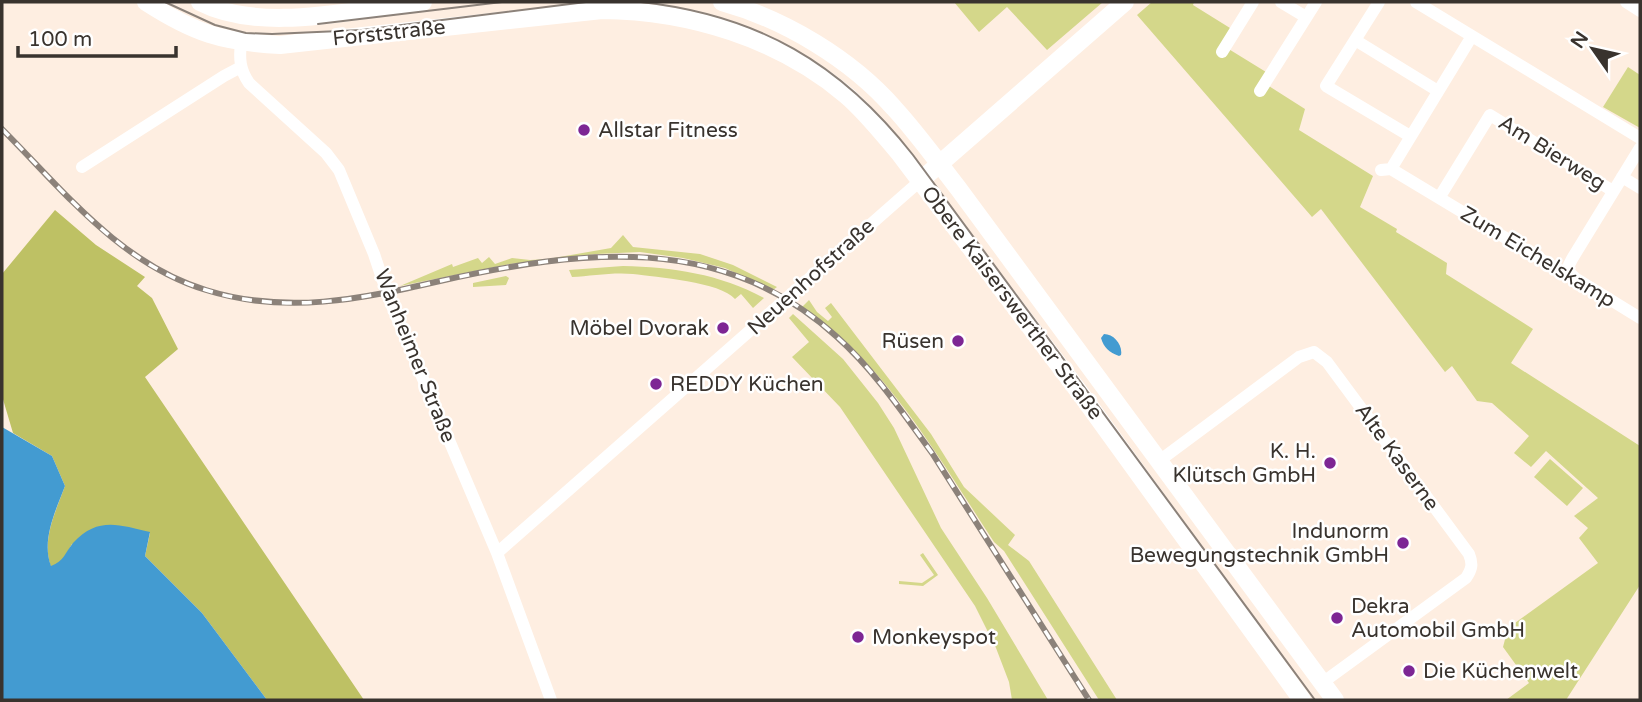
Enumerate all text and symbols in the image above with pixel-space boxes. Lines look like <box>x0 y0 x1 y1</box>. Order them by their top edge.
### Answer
scale bar <box>18 14 175 58</box>
north arrow <box>1558 14 1628 84</box>
street label: Forststraße <box>331 15 447 51</box>
text: 100 m <box>28 27 92 52</box>
text: N <box>1566 28 1593 53</box>
street label: Am Bierweg <box>1494 110 1610 196</box>
place label: Allstar Fitness <box>598 118 738 143</box>
marker: Allstar Fitness <box>576 122 592 138</box>
street label: Obere Kaiserswerther Straße <box>916 181 1108 425</box>
street label: Zum Eichelskamp <box>1456 201 1620 313</box>
street label: Neuenhofstraße <box>742 213 880 340</box>
street label: Wanheimer Straße <box>369 266 461 446</box>
place label: Möbel Dvorak <box>570 316 709 341</box>
marker: Möbel Dvorak <box>715 320 731 336</box>
place label: Rüsen <box>882 329 944 354</box>
marker: Rüsen <box>950 333 966 349</box>
place label: REDDY Küchen <box>670 372 824 397</box>
marker: REDDY Küchen <box>648 376 664 392</box>
street label: Alte Kaserne <box>1350 398 1444 516</box>
place label: K. H. Klütsch GmbH <box>1172 439 1316 488</box>
marker: K. H. Klütsch GmbH <box>1322 455 1338 471</box>
place label: Indunorm Bewegungstechnik GmbH <box>1130 519 1389 568</box>
marker: Indunorm Bewegungstechnik GmbH <box>1395 535 1411 551</box>
place label: Dekra Automobil GmbH <box>1351 594 1525 643</box>
marker: Dekra Automobil GmbH <box>1329 610 1345 626</box>
place label: Monkeyspot <box>872 625 996 650</box>
marker: Monkeyspot <box>850 629 866 645</box>
place label: Die Küchenwelt <box>1423 659 1578 684</box>
marker: Die Küchenwelt <box>1401 663 1417 679</box>

